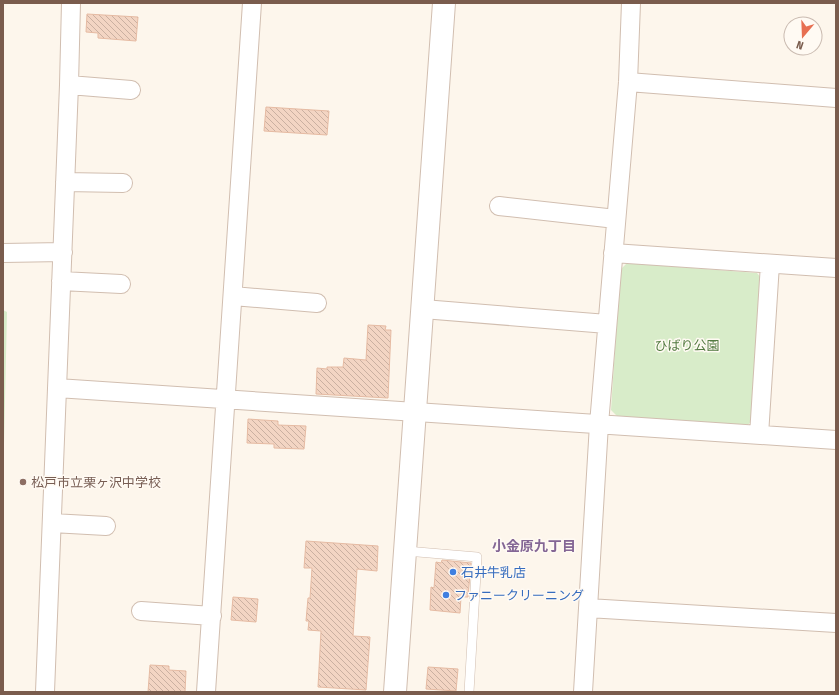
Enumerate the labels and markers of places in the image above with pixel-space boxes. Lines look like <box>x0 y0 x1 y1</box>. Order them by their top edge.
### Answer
place label: 松戸市立栗ヶ沢中学校 <box>31 475 161 490</box>
marker: 松戸市立栗ヶ沢中学校 <box>18 477 28 487</box>
place label: 石井牛乳店 <box>461 565 526 580</box>
marker: 石井牛乳店 <box>448 567 458 577</box>
place label: ファニークリーニング <box>454 588 584 603</box>
marker: ファニークリーニング <box>441 590 451 600</box>

